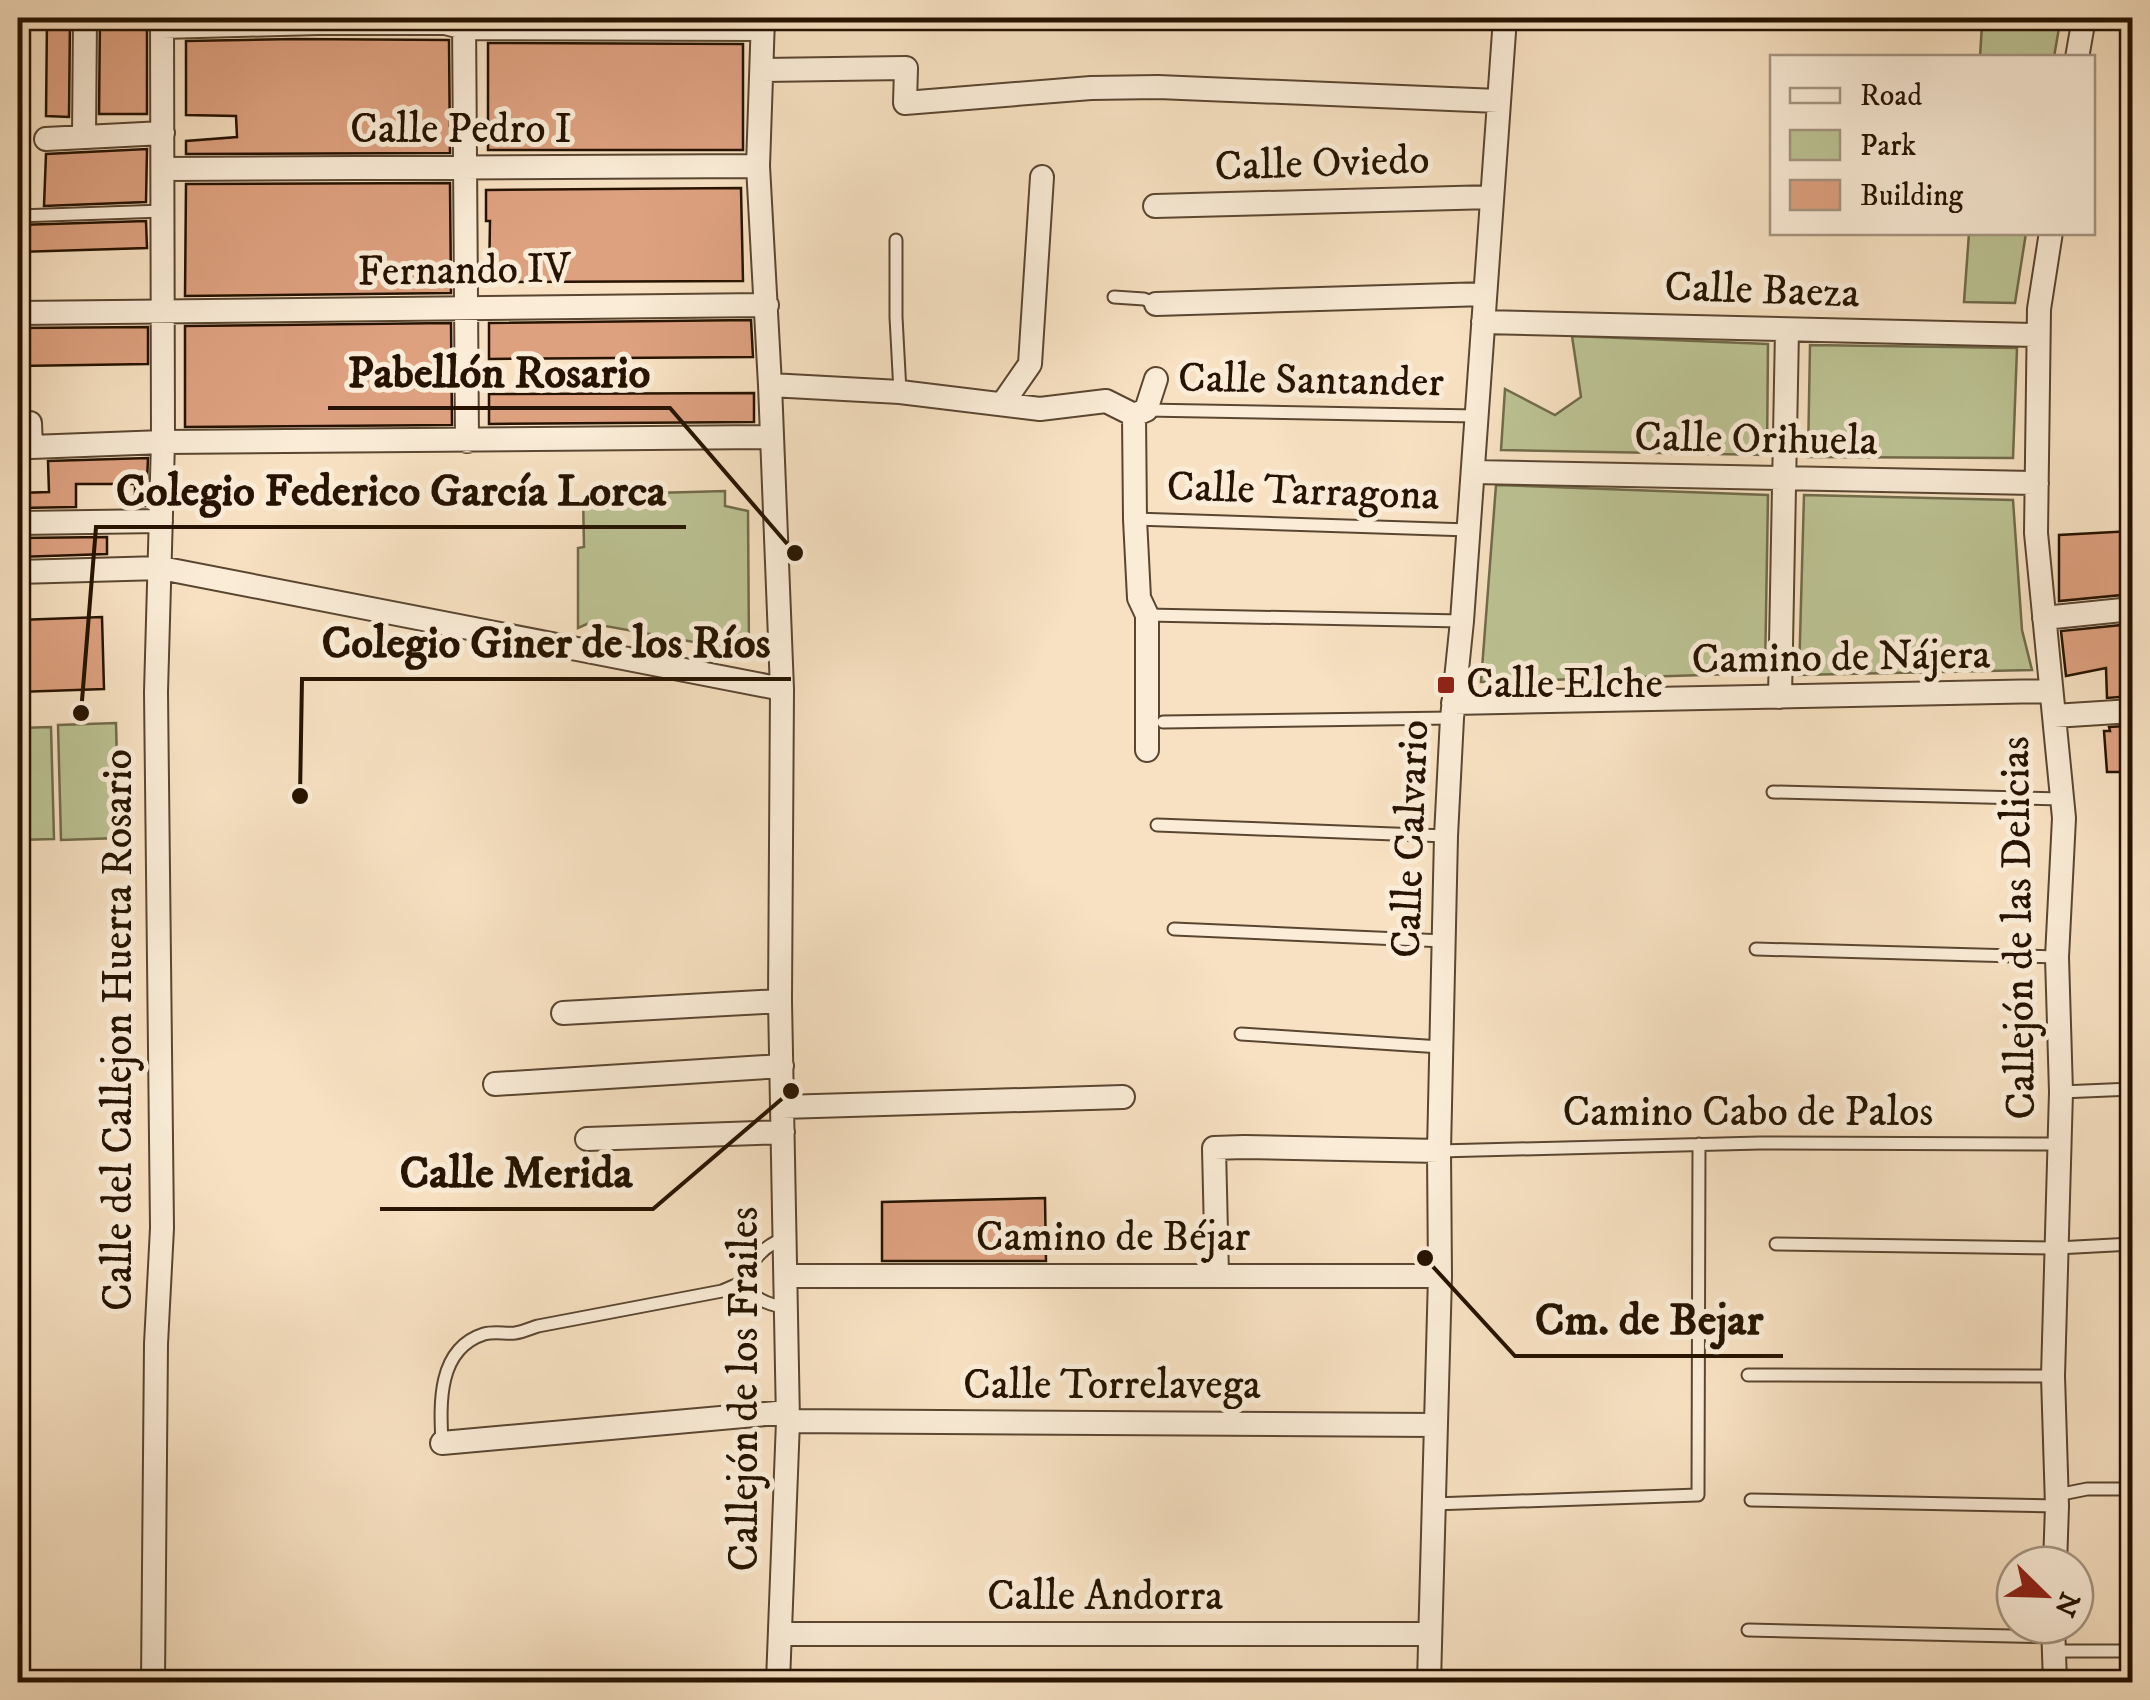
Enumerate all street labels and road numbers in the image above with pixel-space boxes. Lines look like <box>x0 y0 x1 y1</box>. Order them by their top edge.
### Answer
street label: Calle Pedro I <box>350 104 572 156</box>
street label: Calle Oviedo <box>1214 134 1430 194</box>
street label: Fernando IV <box>357 243 573 299</box>
street label: Calle Baeza <box>1664 262 1861 320</box>
street label: Calle Santander <box>1178 353 1445 409</box>
street label: Calle Orihuela <box>1634 412 1878 468</box>
street label: Calle Tarragona <box>1166 461 1440 523</box>
street label: Camino de Nájera <box>1691 629 1991 687</box>
street label: Calle Calvario <box>1381 719 1441 959</box>
street label: Callejón de las Delicias <box>1990 736 2048 1120</box>
street label: Calle del Callejon Huerta Rosario <box>93 749 145 1311</box>
street label: Camino Cabo de Palos <box>1563 1087 1933 1139</box>
street label: Callejón de los Frailes <box>719 1207 771 1571</box>
street label: Camino de Béjar <box>976 1212 1251 1264</box>
street label: Calle Torrelavega <box>963 1360 1261 1412</box>
street label: Calle Andorra <box>987 1571 1223 1623</box>

